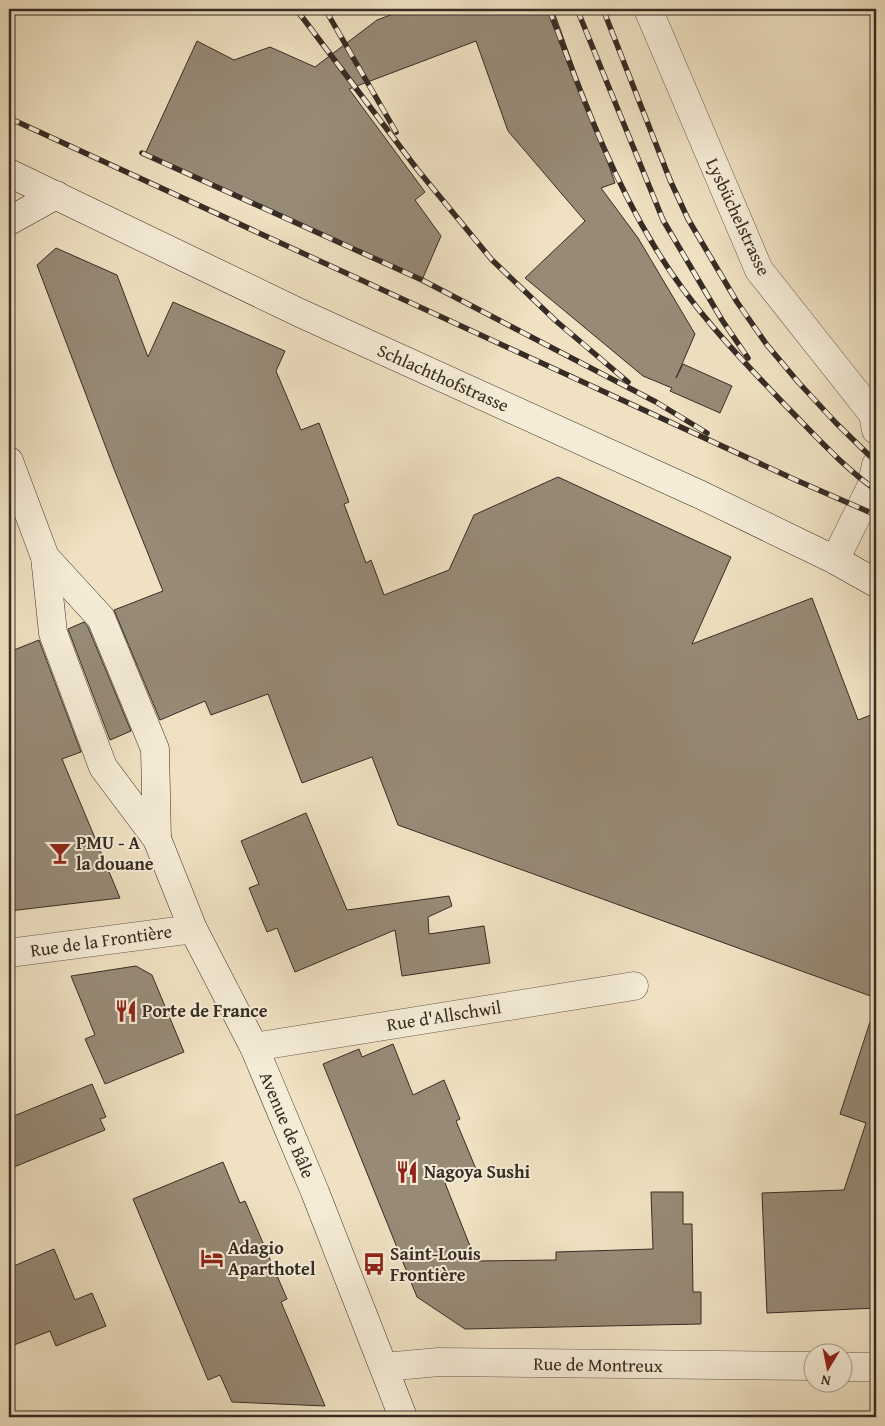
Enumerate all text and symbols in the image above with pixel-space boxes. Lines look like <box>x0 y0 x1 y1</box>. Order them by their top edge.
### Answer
street label: Lysbüchelstrasse <box>699 153 778 280</box>
street label: Schlachthofstrasse <box>373 336 513 419</box>
place label: PMU - A la douane <box>76 829 154 877</box>
bar icon: PMU - A la douane <box>47 840 73 866</box>
street label: Rue de la Frontière <box>28 917 173 964</box>
street label: Rue d'Allschwil <box>385 993 503 1038</box>
place label: Porte de France <box>142 997 268 1024</box>
restaurant icon: Porte de France <box>113 998 139 1024</box>
street label: Avenue de Bâle <box>253 1067 322 1182</box>
place label: Nagoya Sushi <box>424 1158 531 1185</box>
restaurant icon: Nagoya Sushi <box>394 1159 420 1185</box>
place label: Adagio Aparthotel <box>228 1234 316 1282</box>
place label: Saint-Louis Frontière <box>390 1240 481 1288</box>
hotel icon: Adagio Aparthotel <box>199 1245 225 1271</box>
bus stop icon: Saint-Louis Frontière <box>361 1251 387 1277</box>
north arrow <box>802 1344 852 1394</box>
street label: Rue de Montreux <box>533 1350 664 1379</box>
text: N <box>819 1370 832 1391</box>

